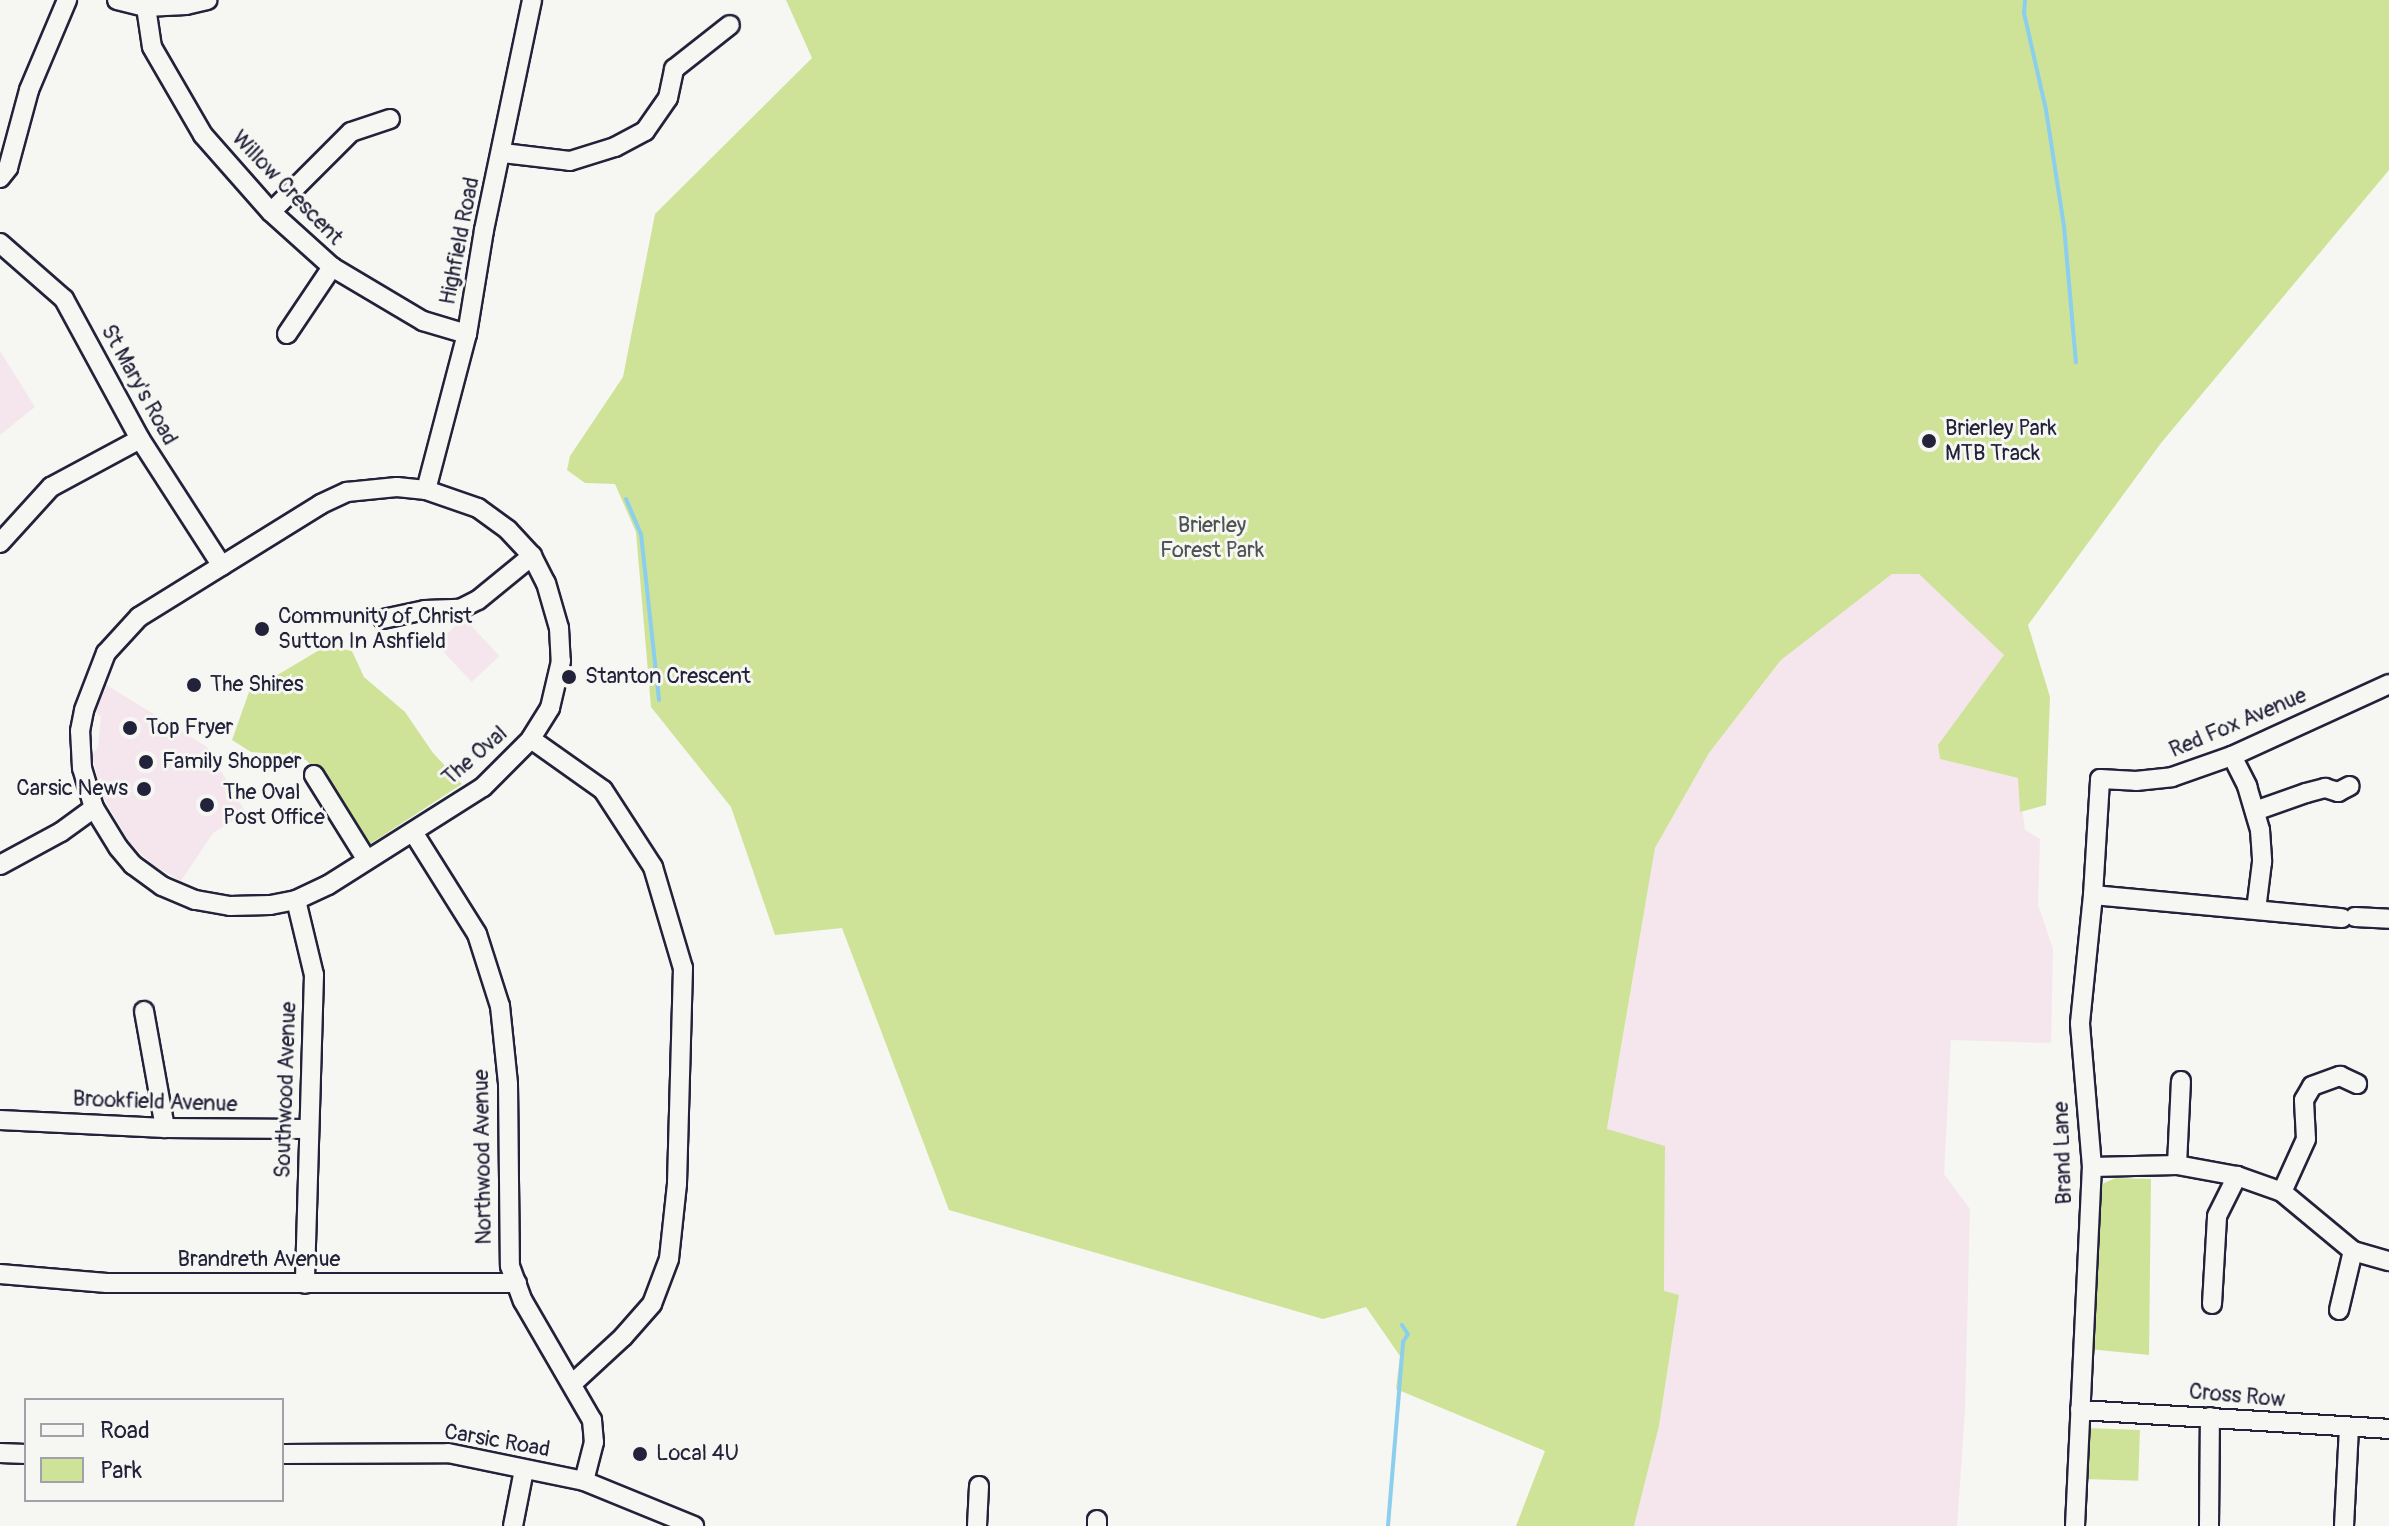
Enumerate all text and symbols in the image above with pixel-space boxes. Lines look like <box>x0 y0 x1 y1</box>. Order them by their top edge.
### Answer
street label: Willow Crescent <box>226 125 348 251</box>
street label: Highfield Road <box>435 175 485 307</box>
street label: St Mary's Road <box>95 320 183 450</box>
place label: Brierley Park MTB Track <box>1945 415 2057 466</box>
marker: Brierley Park MTB Track <box>1920 432 1938 450</box>
park label: Brierley Forest Park <box>1160 512 1264 564</box>
place label: Community of Christ Sutton In Ashfield <box>278 603 472 654</box>
marker: Community of Christ Sutton In Ashfield <box>253 620 271 638</box>
place label: Stanton Crescent <box>585 664 751 690</box>
marker: Stanton Crescent <box>560 668 578 686</box>
place label: The Shires <box>210 672 304 698</box>
marker: The Shires <box>185 676 203 694</box>
street label: Red Fox Avenue <box>2166 682 2310 764</box>
place label: Top Fryer <box>146 715 233 741</box>
marker: Top Fryer <box>121 719 139 737</box>
street label: The Oval <box>437 721 513 791</box>
place label: Family Shopper <box>162 749 302 775</box>
marker: Family Shopper <box>137 753 155 771</box>
place label: Carsic News <box>16 776 128 802</box>
place label: The Oval Post Office <box>223 779 325 830</box>
marker: Carsic News <box>135 780 153 798</box>
marker: The Oval Post Office <box>198 796 216 814</box>
street label: Southwood Avenue <box>270 1001 302 1179</box>
street label: Northwood Avenue <box>468 1069 498 1245</box>
street label: Brookfield Avenue <box>72 1086 238 1118</box>
street label: Brand Lane <box>2048 1101 2078 1205</box>
street label: Brandreth Avenue <box>178 1247 340 1273</box>
street label: Cross Row <box>2188 1379 2286 1413</box>
legend <box>24 1398 284 1502</box>
text: Road <box>100 1416 150 1445</box>
street label: Carsic Road <box>442 1419 552 1463</box>
place label: Local 4U <box>656 1441 739 1467</box>
marker: Local 4U <box>631 1445 649 1463</box>
text: Park <box>100 1456 142 1485</box>

